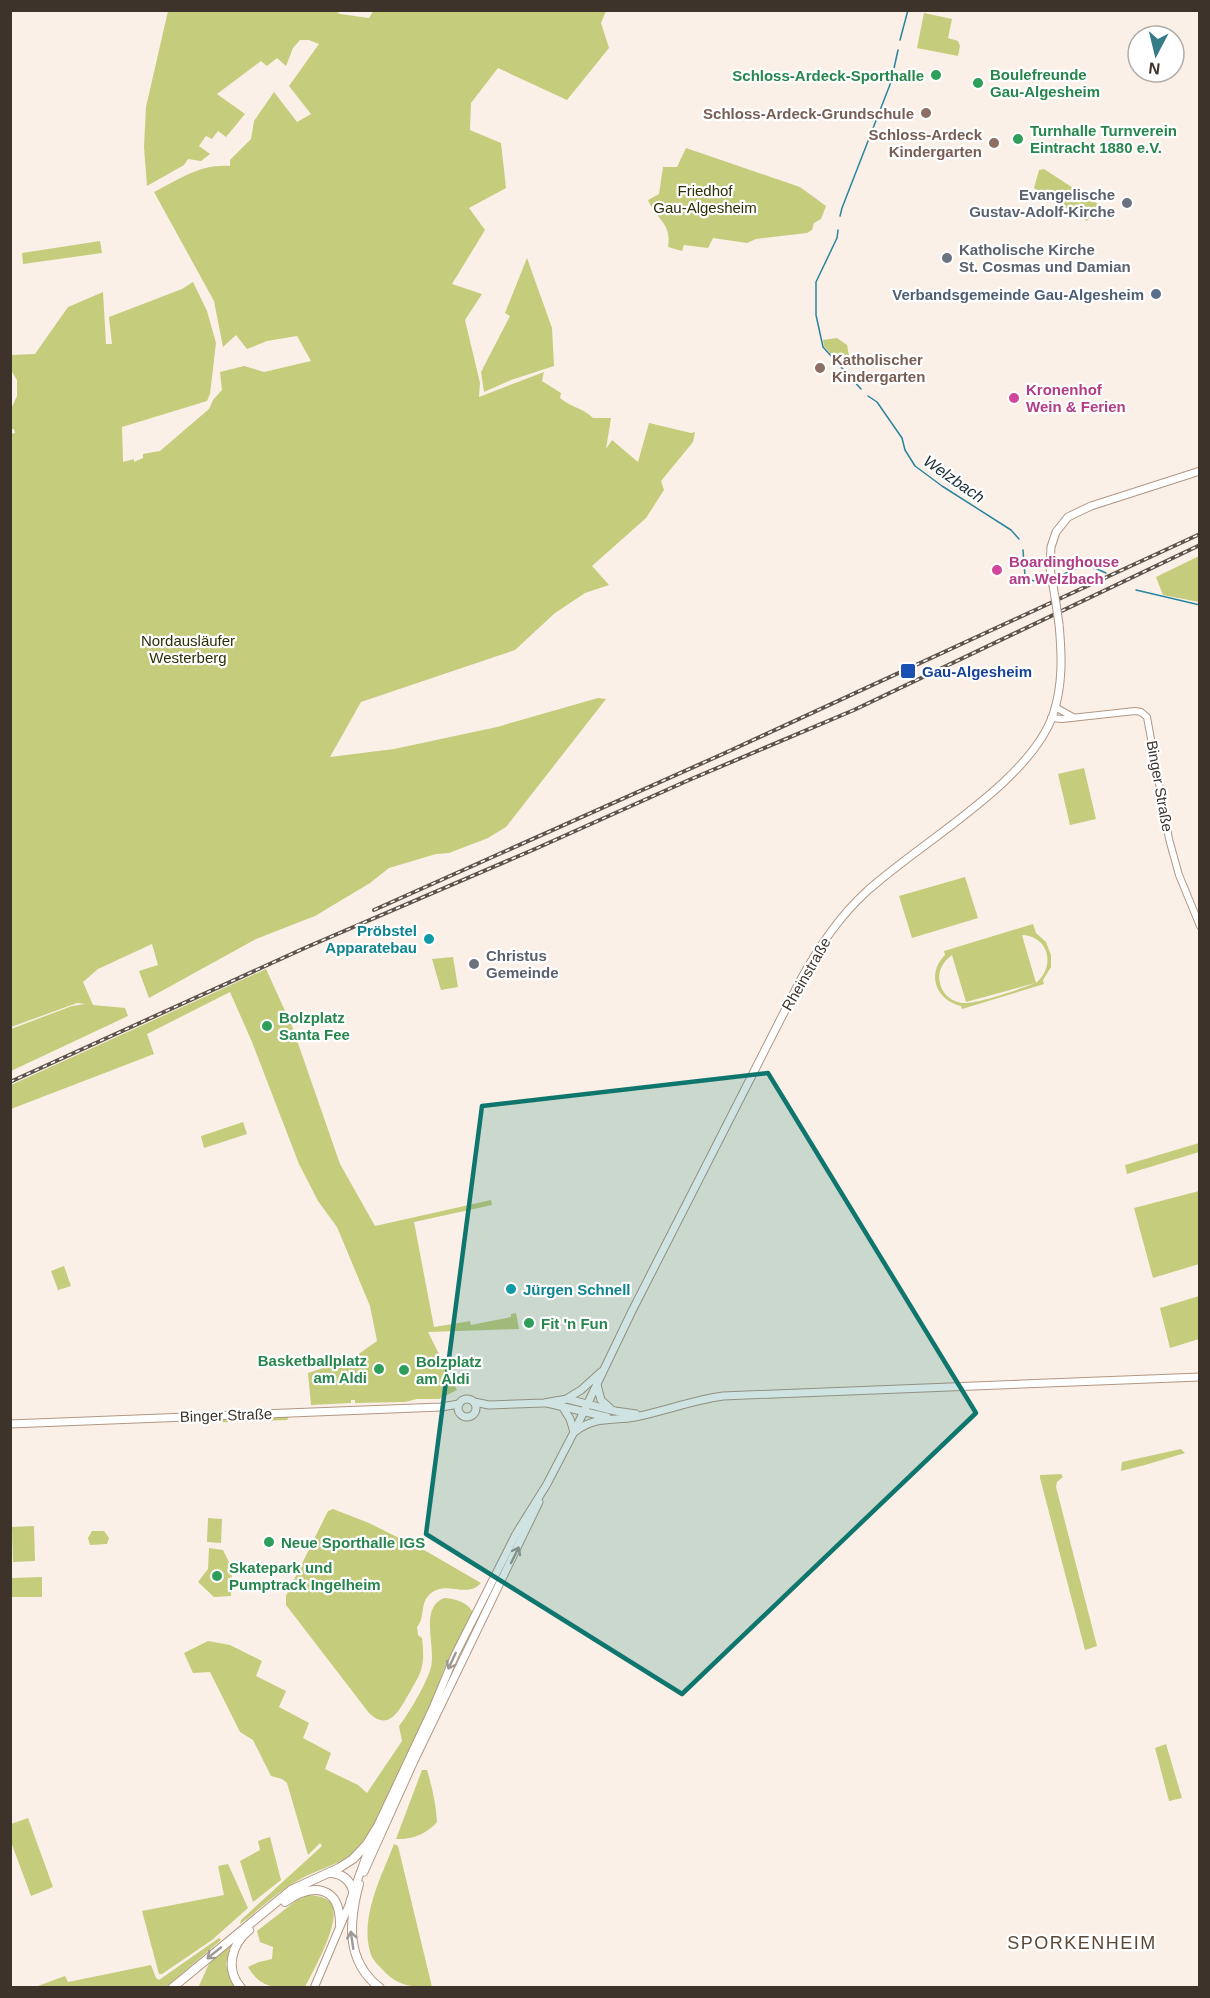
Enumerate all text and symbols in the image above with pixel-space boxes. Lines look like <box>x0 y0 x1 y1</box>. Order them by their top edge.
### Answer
north arrow <box>1126 24 1186 84</box>
text: N <box>1147 59 1161 78</box>
place label: Boulefreunde Gau-Algesheim <box>990 66 1100 100</box>
place label: Schloss-Ardeck-Sporthalle <box>732 67 924 84</box>
marker: Schloss-Ardeck-Sporthalle <box>929 68 943 82</box>
marker: Boulefreunde Gau-Algesheim <box>971 76 985 90</box>
place label: Schloss-Ardeck-Grundschule <box>703 105 914 122</box>
marker: Schloss-Ardeck-Grundschule <box>919 106 933 120</box>
place label: Turnhalle Turnverein Eintracht 1880 e.V. <box>1030 122 1177 156</box>
place label: Schloss-Ardeck Kindergarten <box>869 126 983 160</box>
marker: Turnhalle Turnverein Eintracht 1880 e.V. <box>1011 132 1025 146</box>
marker: Schloss-Ardeck Kindergarten <box>987 136 1001 150</box>
park label: Friedhof Gau-Algesheim <box>653 182 757 216</box>
place label: Evangelische Gustav-Adolf-Kirche <box>969 186 1115 220</box>
marker: Evangelische Gustav-Adolf-Kirche <box>1120 196 1134 210</box>
place label: Katholische Kirche St. Cosmas und Damian <box>959 241 1131 275</box>
marker: Katholische Kirche St. Cosmas und Damian <box>940 251 954 265</box>
place label: Verbandsgemeinde Gau-Algesheim <box>892 286 1144 303</box>
marker: Verbandsgemeinde Gau-Algesheim <box>1149 287 1163 301</box>
place label: Katholischer Kindergarten <box>832 351 925 385</box>
marker: Katholischer Kindergarten <box>813 361 827 375</box>
place label: Kronenhof Wein & Ferien <box>1026 381 1126 415</box>
marker: Kronenhof Wein & Ferien <box>1007 391 1021 405</box>
water label: Welzbach <box>920 452 988 506</box>
place label: Boardinghouse am Welzbach <box>1009 553 1119 587</box>
marker: Boardinghouse am Welzbach <box>990 563 1004 577</box>
park label: Nordausläufer Westerberg <box>141 632 235 666</box>
marker: Gau-Algesheim <box>899 662 917 680</box>
place label: Gau-Algesheim <box>922 663 1032 680</box>
street label: Binger Straße <box>1144 739 1176 833</box>
place label: Pröbstel Apparatebau <box>325 922 417 956</box>
marker: Pröbstel Apparatebau <box>422 932 436 946</box>
street label: Rheinstraße <box>778 934 834 1014</box>
place label: Christus Gemeinde <box>486 947 559 981</box>
marker: Christus Gemeinde <box>467 957 481 971</box>
place label: Bolzplatz Santa Fee <box>279 1009 350 1043</box>
marker: Bolzplatz Santa Fee <box>260 1019 274 1033</box>
place label: Jürgen Schnell <box>523 1281 631 1298</box>
marker: Jürgen Schnell <box>504 1282 518 1296</box>
place label: Fit 'n Fun <box>541 1315 608 1332</box>
marker: Fit 'n Fun <box>522 1316 536 1330</box>
place label: Basketballplatz am Aldi <box>258 1352 367 1386</box>
place label: Bolzplatz am Aldi <box>416 1353 482 1387</box>
marker: Basketballplatz am Aldi <box>372 1362 386 1376</box>
marker: Bolzplatz am Aldi <box>397 1363 411 1377</box>
street label: Binger Straße <box>179 1405 273 1425</box>
place label: Neue Sporthalle IGS <box>281 1534 425 1551</box>
marker: Neue Sporthalle IGS <box>262 1535 276 1549</box>
one-way arrow <box>510 1546 522 1564</box>
place label: Skatepark und Pumptrack Ingelheim <box>229 1559 381 1593</box>
marker: Skatepark und Pumptrack Ingelheim <box>210 1569 224 1583</box>
one-way arrow <box>446 1652 458 1670</box>
one-way arrow <box>347 1930 358 1950</box>
district label: SPORKENHEIM <box>1007 1933 1157 1953</box>
one-way arrow <box>206 1946 222 1959</box>

